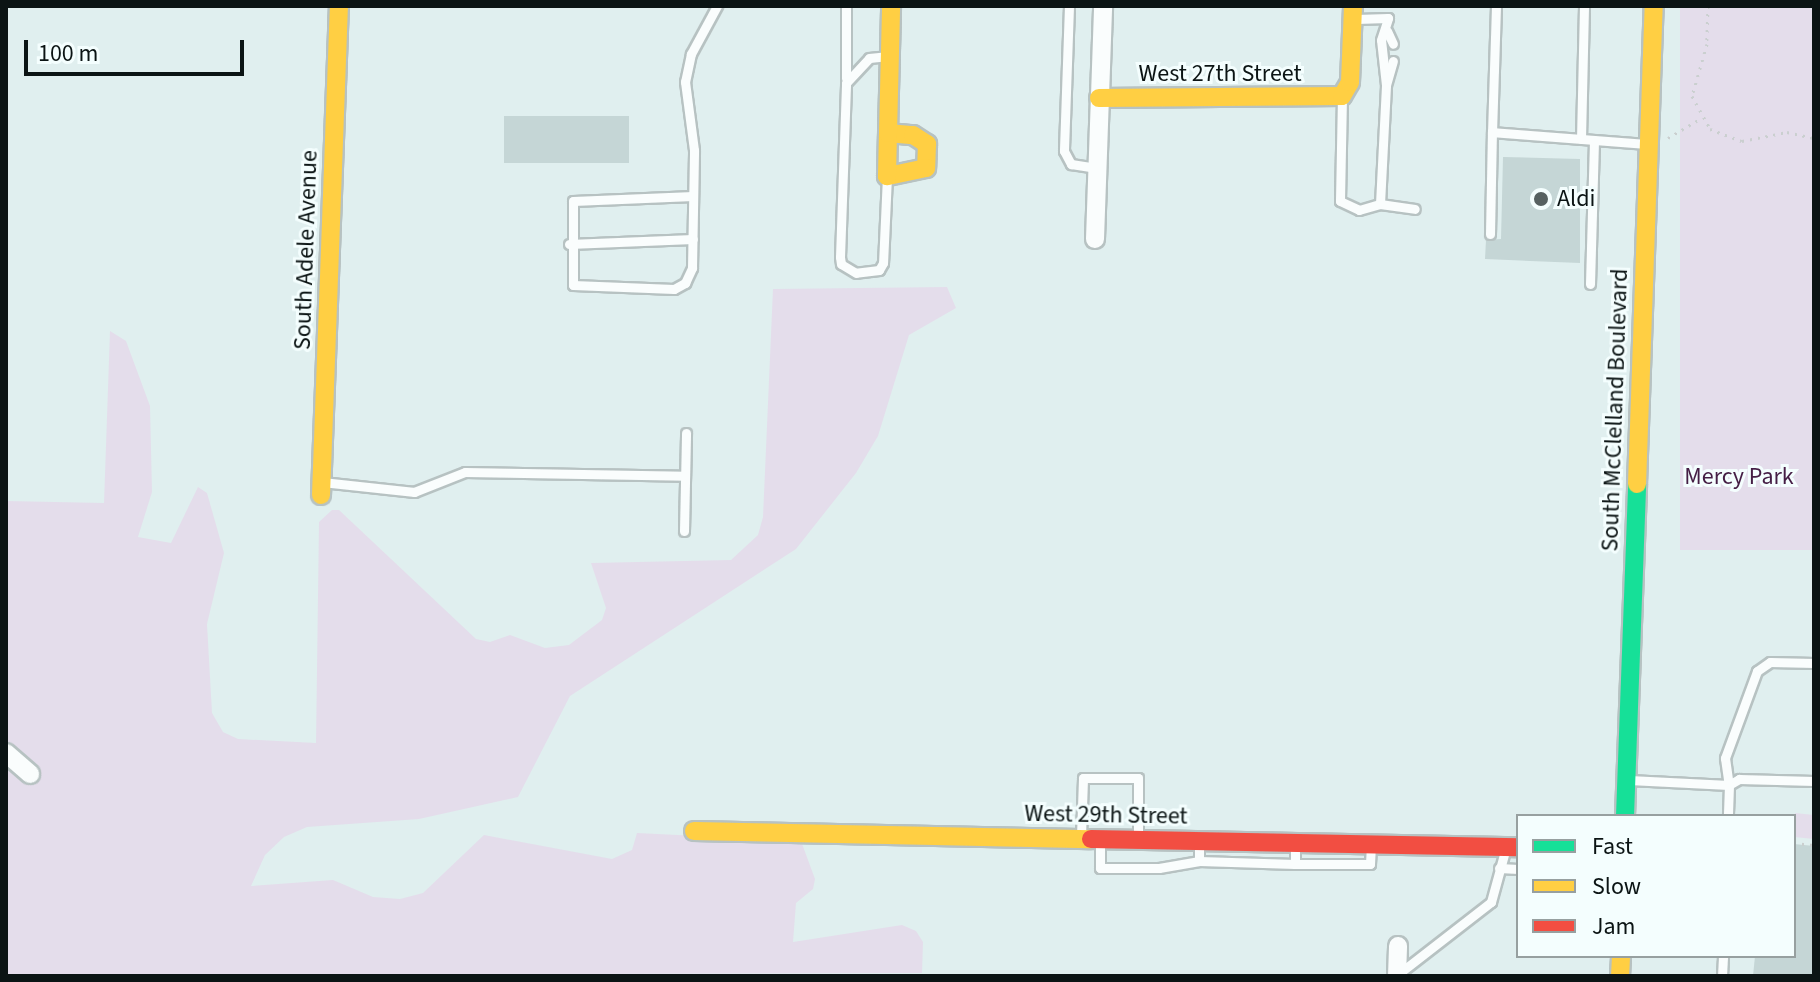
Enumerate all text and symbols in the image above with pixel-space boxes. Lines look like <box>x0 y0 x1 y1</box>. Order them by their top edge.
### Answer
scale bar <box>28 24 248 74</box>
text: 100 m <box>38 36 98 71</box>
street label: West 27th Street <box>1138 60 1302 88</box>
street label: South Adele Avenue <box>288 150 324 350</box>
place label: Aldi <box>1557 185 1595 213</box>
marker: Aldi <box>1532 190 1550 208</box>
street label: South McClelland Boulevard <box>1596 268 1634 552</box>
park label: Mercy Park <box>1684 463 1794 491</box>
street label: West 29th Street <box>1024 799 1188 831</box>
legend <box>1516 814 1796 958</box>
text: Fast <box>1592 829 1633 864</box>
text: Slow <box>1592 869 1641 904</box>
text: Jam <box>1592 909 1636 944</box>

